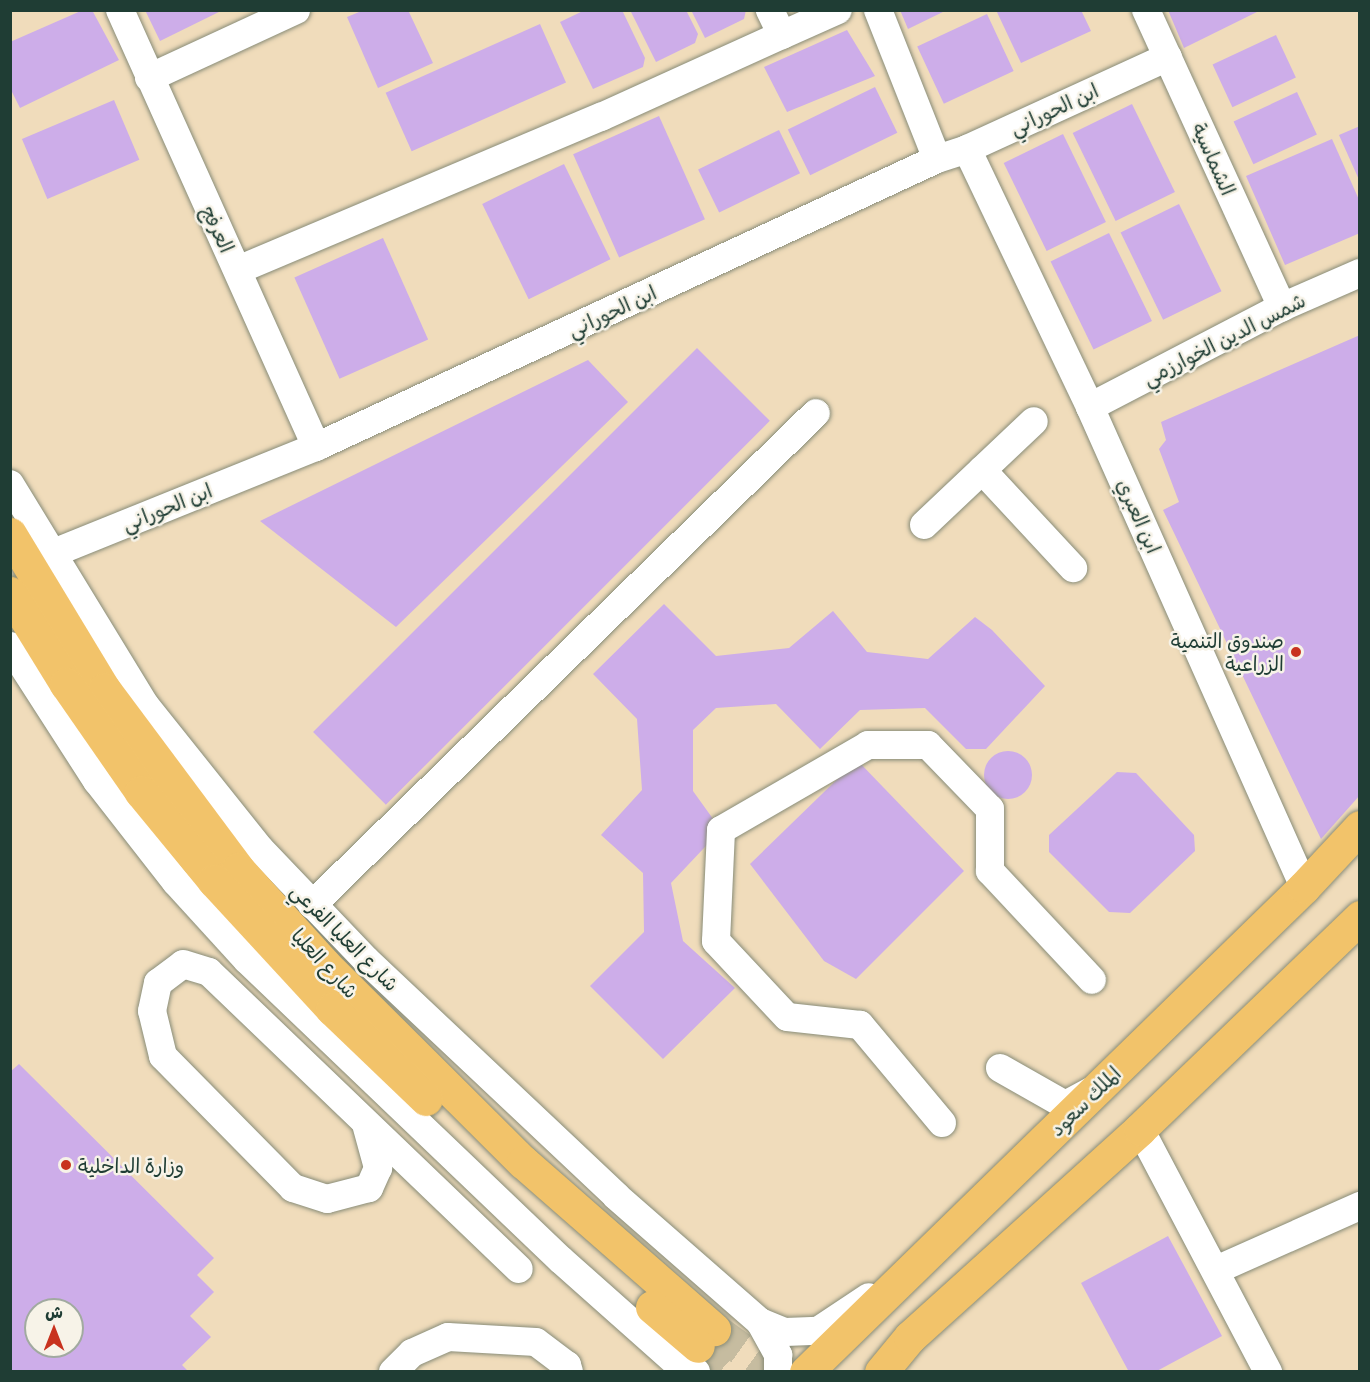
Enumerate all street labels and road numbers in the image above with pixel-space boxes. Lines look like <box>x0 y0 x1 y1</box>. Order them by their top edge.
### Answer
street label: ابن الحوراني <box>1006 78 1102 140</box>
street label: الشماسية <box>1187 119 1241 199</box>
street label: العرفج <box>197 202 239 256</box>
street label: ابن الحوراني <box>564 280 660 342</box>
street label: شمس الدين الخوارزمي <box>1139 288 1309 390</box>
street label: ابن العبري <box>1112 475 1166 557</box>
street label: ابن الحوراني <box>118 478 216 536</box>
street label: شارع العليا الفرعي <box>286 878 404 996</box>
street label: شارع العليا <box>287 923 363 1003</box>
street label: الملك سعود <box>1044 1061 1126 1141</box>

